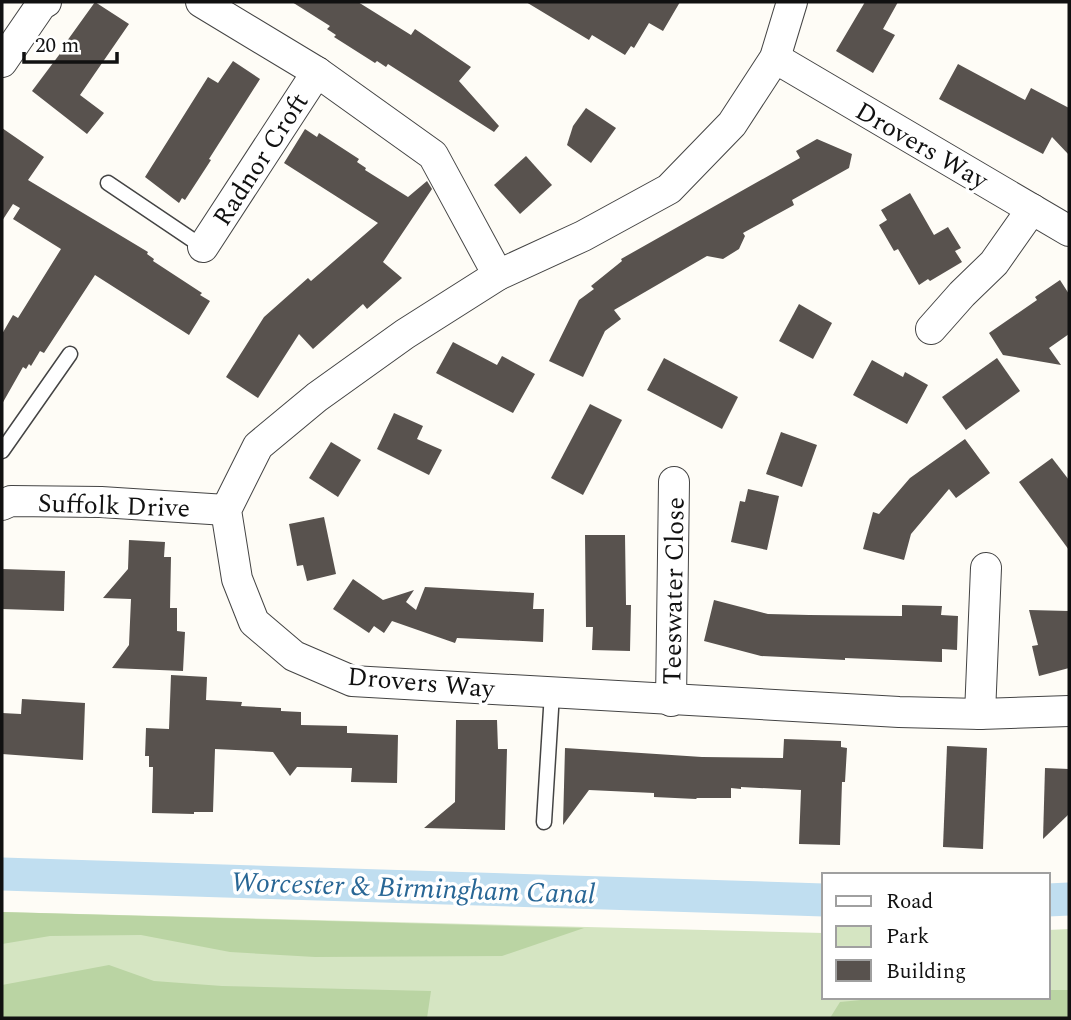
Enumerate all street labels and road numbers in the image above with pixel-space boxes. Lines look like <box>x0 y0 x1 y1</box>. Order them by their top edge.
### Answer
street label: Radnor Croft <box>203 85 319 234</box>
street label: Drovers Way <box>848 92 997 201</box>
street label: Suffolk Drive <box>37 483 191 529</box>
street label: Teeswater Close <box>652 497 696 685</box>
street label: Drovers Way <box>346 657 498 709</box>

